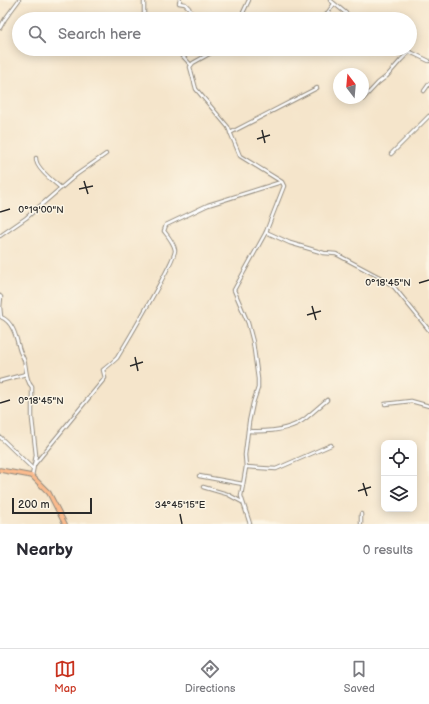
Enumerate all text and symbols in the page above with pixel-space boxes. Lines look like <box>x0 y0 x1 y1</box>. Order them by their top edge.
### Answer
search box <box>12 12 417 56</box>
icon: search <box>26 23 48 45</box>
text: Search here <box>58 25 141 44</box>
north arrow <box>333 68 369 104</box>
text: 0°19'00"N <box>18 204 64 216</box>
text: 0°18'45"N <box>365 277 411 289</box>
text: 0°18'45"N <box>18 395 64 407</box>
map controls <box>381 440 417 512</box>
button: locate <box>381 440 417 476</box>
button: layers <box>381 476 417 512</box>
scale bar <box>12 496 92 515</box>
text: 200 m <box>18 498 50 511</box>
text: 34°45'15"E <box>155 499 206 511</box>
text: Nearby <box>16 540 73 560</box>
text: 0 results <box>363 542 413 558</box>
tab: Map <box>54 658 76 695</box>
tab: Directions <box>185 658 235 695</box>
tab: Saved <box>344 658 375 695</box>

